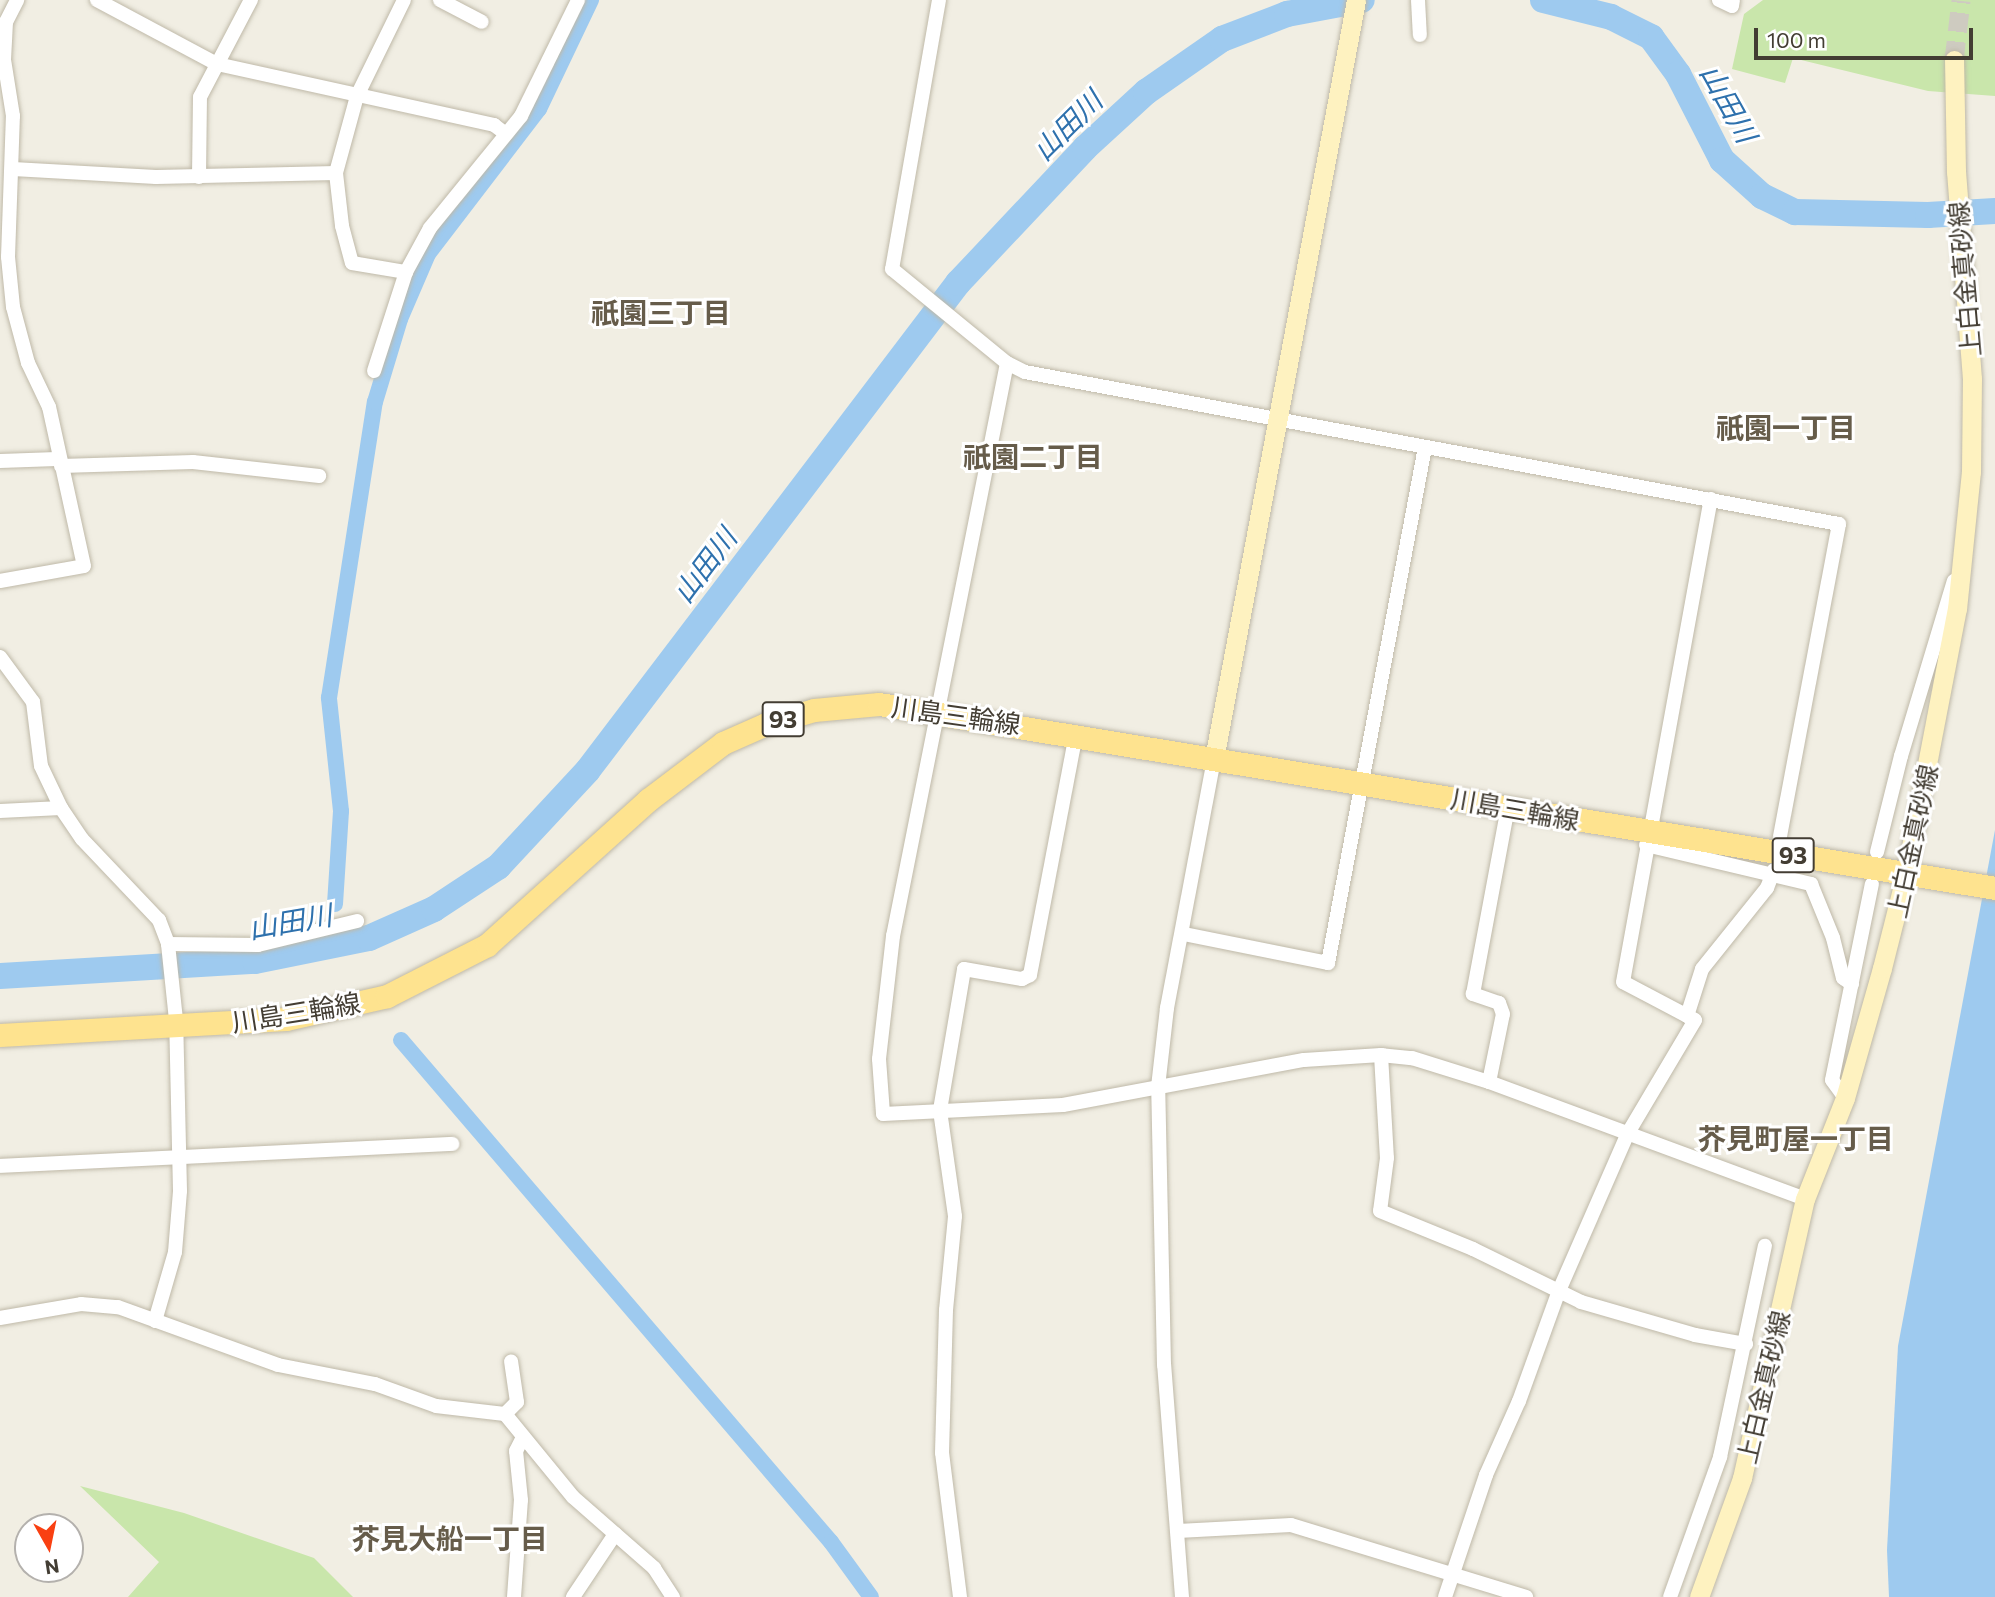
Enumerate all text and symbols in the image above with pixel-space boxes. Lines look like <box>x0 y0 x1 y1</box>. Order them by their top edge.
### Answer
scale bar <box>1757 14 1976 58</box>
text: 100 m <box>1767 27 1826 52</box>
water label: 山田川 <box>1694 58 1764 148</box>
water label: 山田川 <box>1025 83 1109 167</box>
street label: 上白金真砂線 <box>1942 200 1986 358</box>
district label: 祇園三丁目 <box>591 295 731 329</box>
district label: 祇園一丁目 <box>1716 410 1856 444</box>
district label: 祇園二丁目 <box>963 439 1103 473</box>
water label: 山田川 <box>665 521 743 609</box>
street label: 川島三輪線 <box>889 691 1023 739</box>
road number: 93 <box>760 698 806 740</box>
street label: 上白金真砂線 <box>1881 761 1943 921</box>
street label: 川島三輪線 <box>1448 782 1582 836</box>
road number: 93 <box>1770 834 1816 876</box>
water label: 山田川 <box>246 897 334 945</box>
street label: 川島三輪線 <box>229 986 363 1038</box>
district label: 芥見町屋一丁目 <box>1698 1121 1894 1155</box>
street label: 上白金真砂線 <box>1730 1307 1796 1467</box>
north arrow <box>14 1513 84 1583</box>
district label: 芥見大船一丁目 <box>352 1521 548 1555</box>
text: N <box>43 1555 61 1580</box>

